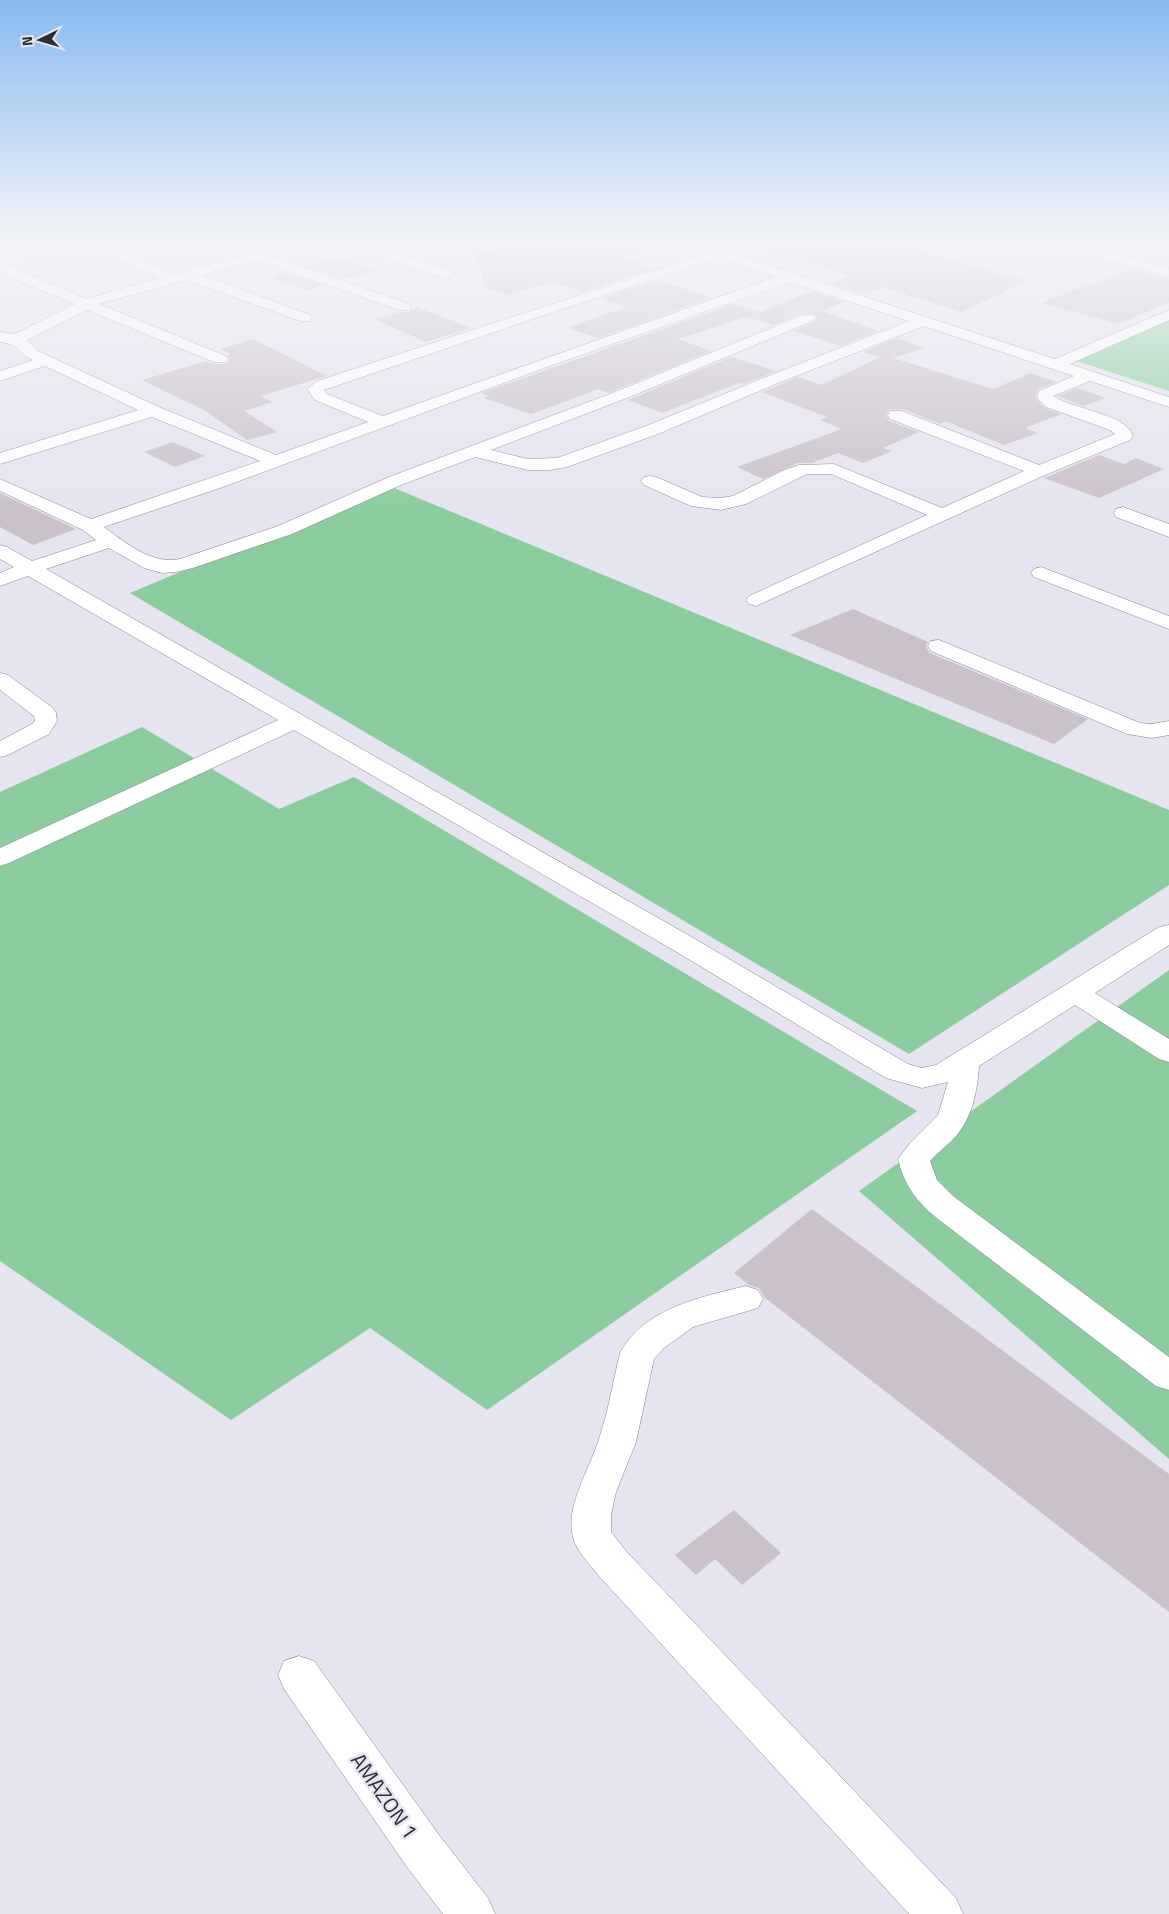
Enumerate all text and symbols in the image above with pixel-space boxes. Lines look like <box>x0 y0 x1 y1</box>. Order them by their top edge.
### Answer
north arrow <box>15 15 65 65</box>
text: N <box>16 35 37 47</box>
street label: AMAZON 1 <box>344 1746 426 1845</box>

